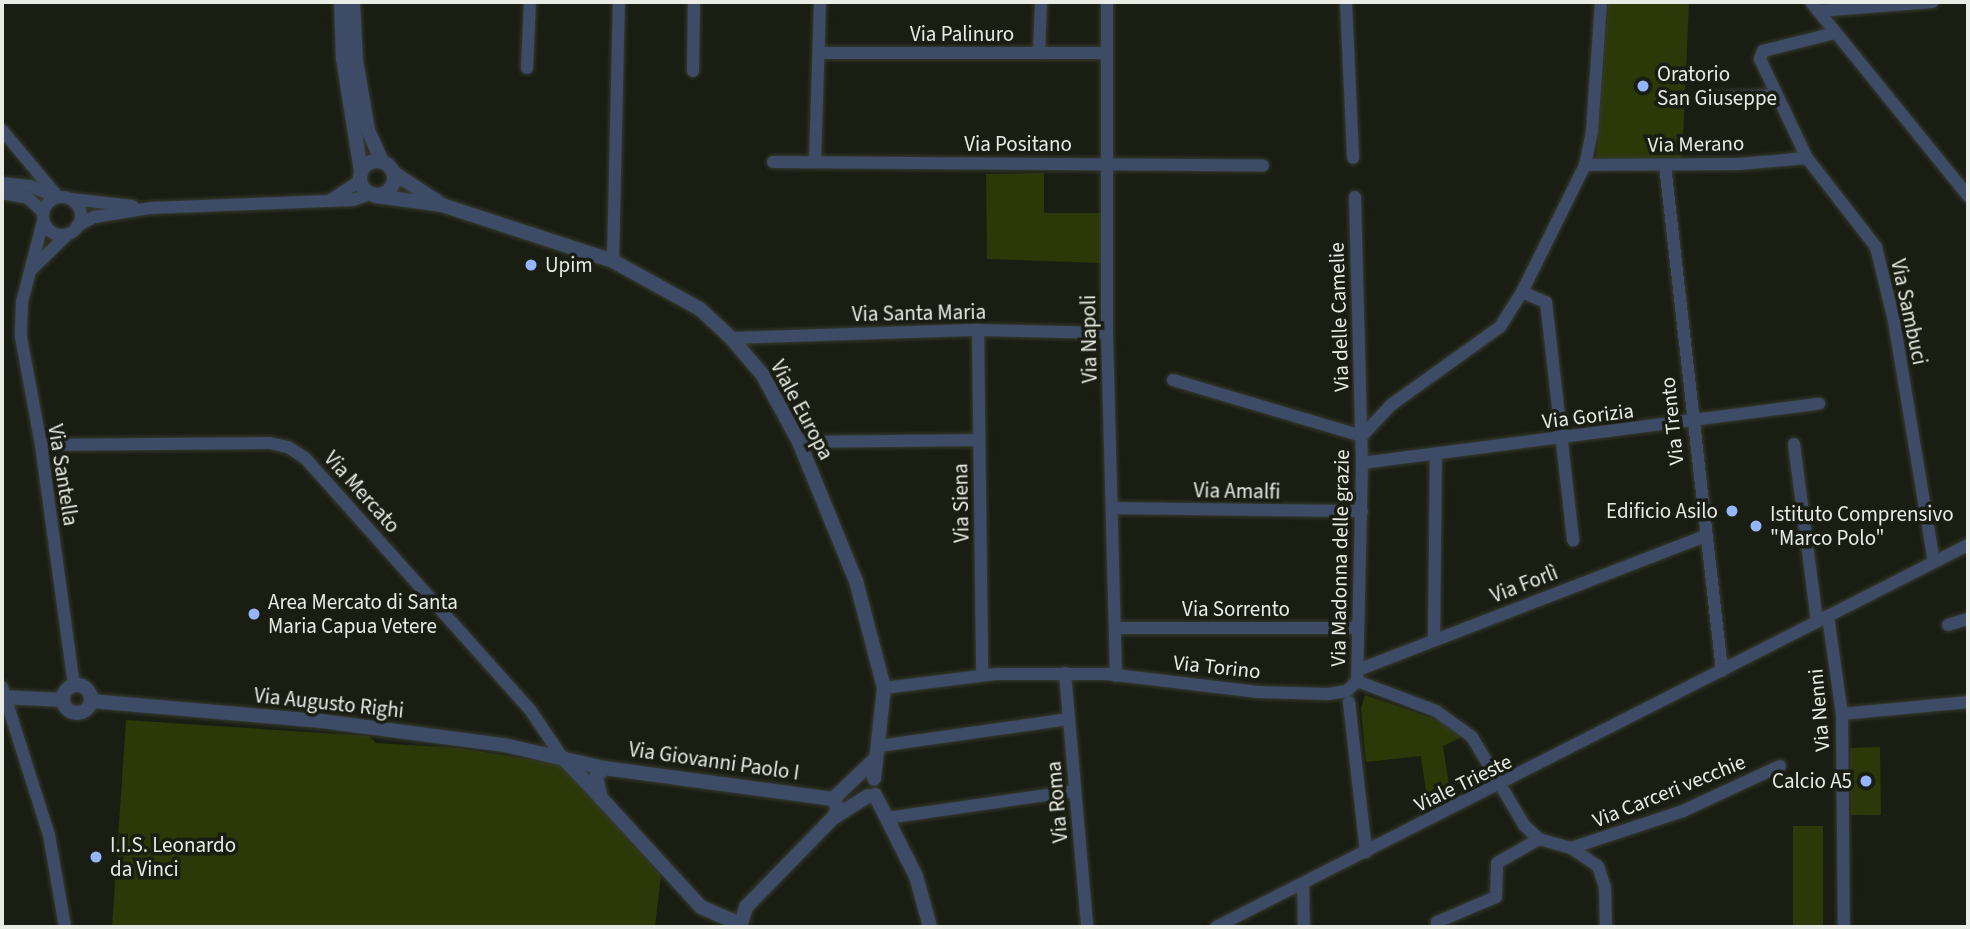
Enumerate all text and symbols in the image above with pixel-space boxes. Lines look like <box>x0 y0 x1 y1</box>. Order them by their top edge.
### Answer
street label: Via Palinuro <box>910 21 1014 47</box>
place label: Oratorio San Giuseppe <box>1657 61 1777 111</box>
marker: Oratorio San Giuseppe <box>1635 78 1651 94</box>
street label: Via Positano <box>964 131 1072 157</box>
street label: Via Merano <box>1647 131 1745 157</box>
street label: Via delle Camelie <box>1324 242 1354 392</box>
place label: Upim <box>545 252 593 278</box>
marker: Upim <box>523 257 539 273</box>
street label: Via Sambuci <box>1885 257 1933 367</box>
street label: Via Napoli <box>1076 295 1102 383</box>
street label: Via Santa Maria <box>852 299 986 327</box>
street label: Viale Europa <box>765 356 839 464</box>
street label: Via Trento <box>1655 376 1689 466</box>
street label: Via Gorizia <box>1541 398 1635 434</box>
street label: Via Santella <box>43 422 83 528</box>
street label: Via Mercato <box>319 446 405 538</box>
street label: Via Madonna delle grazie <box>1326 449 1354 667</box>
street label: Via Siena <box>948 463 974 543</box>
street label: Via Amalfi <box>1193 478 1281 504</box>
place label: Edificio Asilo <box>1606 498 1718 524</box>
place label: Istituto Comprensivo "Marco Polo" <box>1770 501 1954 551</box>
marker: Edificio Asilo <box>1724 503 1740 519</box>
marker: Istituto Comprensivo "Marco Polo" <box>1748 518 1764 534</box>
street label: Via Forlì <box>1487 560 1561 608</box>
place label: Area Mercato di Santa Maria Capua Vetere <box>268 589 458 639</box>
street label: Via Sorrento <box>1182 596 1290 622</box>
marker: Area Mercato di Santa Maria Capua Vetere <box>246 606 262 622</box>
street label: Via Torino <box>1172 650 1262 684</box>
street label: Via Nenni <box>1803 668 1835 752</box>
street label: Via Augusto Righi <box>253 683 405 723</box>
street label: Via Giovanni Paolo I <box>627 737 801 785</box>
street label: Viale Trieste <box>1410 749 1516 817</box>
street label: Via Carceri vecchie <box>1589 749 1749 833</box>
street label: Via Roma <box>1041 760 1073 844</box>
place label: Calcio A5 <box>1772 768 1852 794</box>
marker: Calcio A5 <box>1858 773 1874 789</box>
place label: I.I.S. Leonardo da Vinci <box>110 832 236 882</box>
marker: I.I.S. Leonardo da Vinci <box>88 849 104 865</box>

